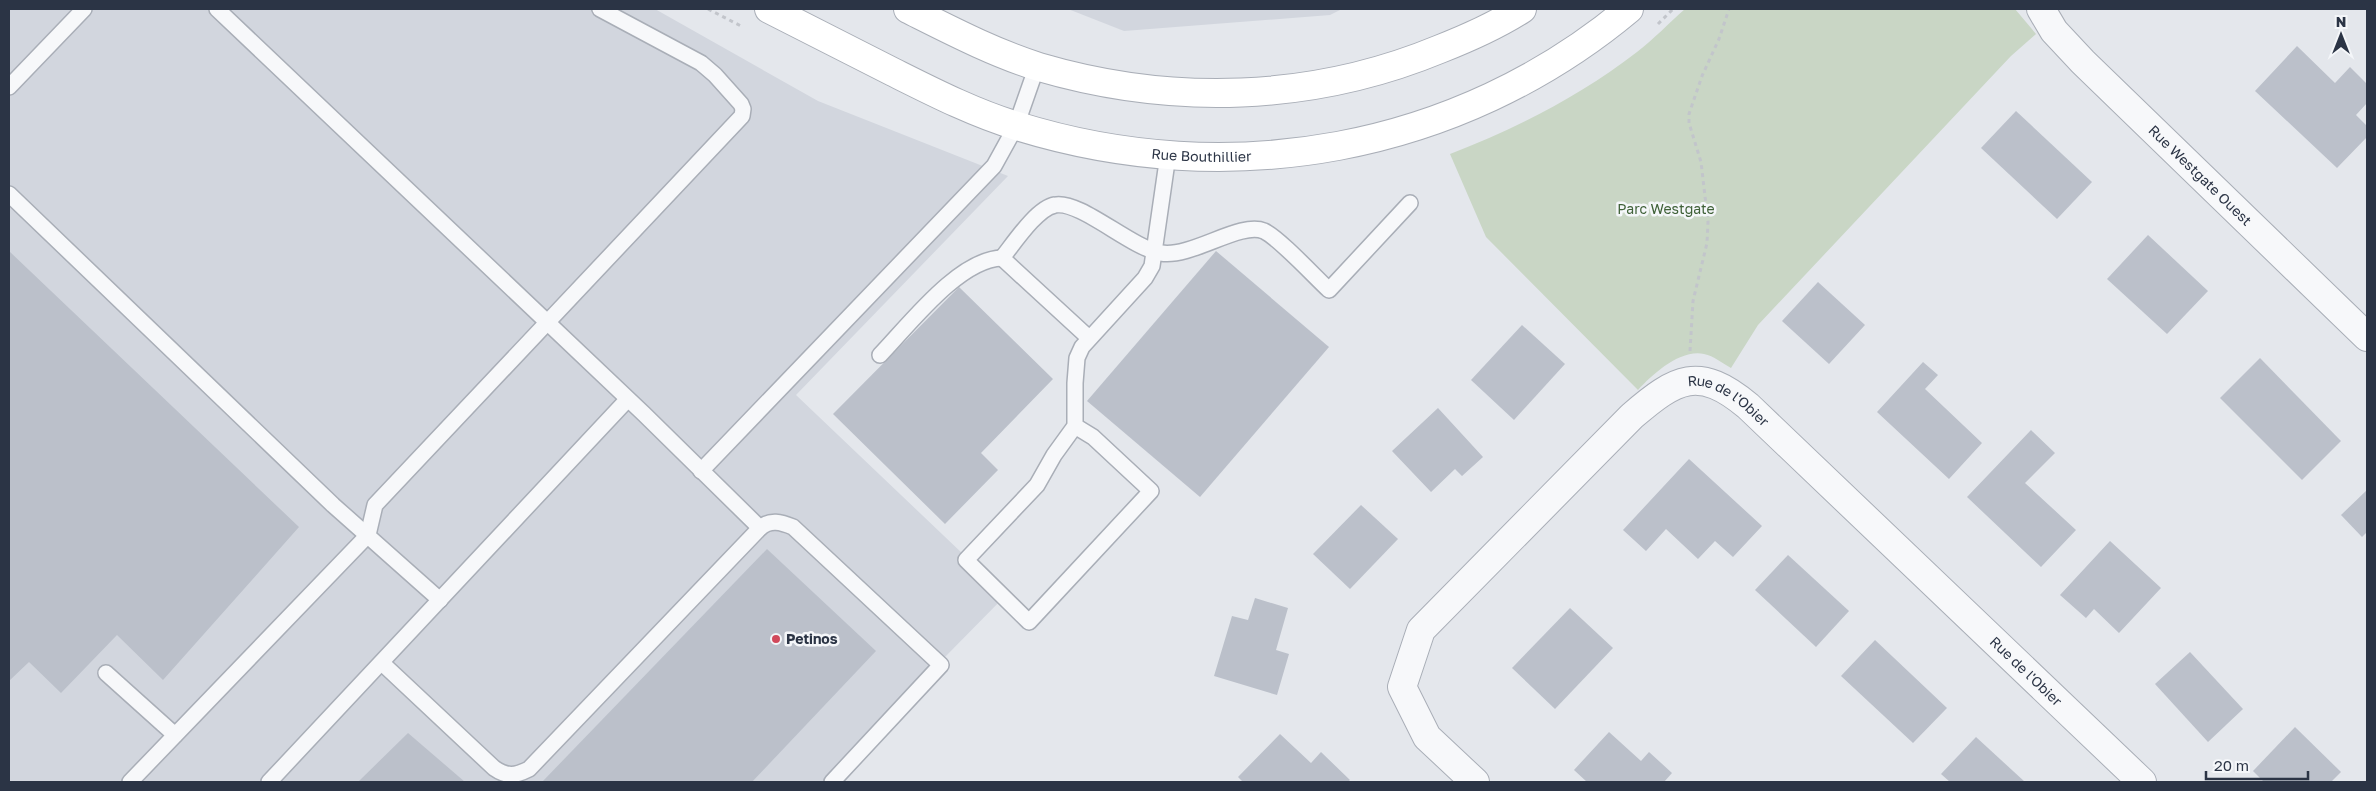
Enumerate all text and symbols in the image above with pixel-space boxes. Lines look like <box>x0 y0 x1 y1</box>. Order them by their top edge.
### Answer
north arrow <box>2316 10 2366 60</box>
text: N <box>2336 13 2346 30</box>
street label: Rue Westgate Ouest <box>2145 121 2256 229</box>
street label: Rue Bouthillier <box>1151 145 1252 165</box>
park label: Parc Westgate <box>1617 200 1715 217</box>
street label: Rue de l'Obier <box>1687 372 1773 430</box>
place label: Petinos <box>786 630 838 647</box>
marker: Petinos <box>770 633 782 645</box>
street label: Rue de l'Obier <box>1987 633 2066 709</box>
scale bar <box>2206 748 2308 780</box>
text: 20 m <box>2214 756 2249 774</box>

